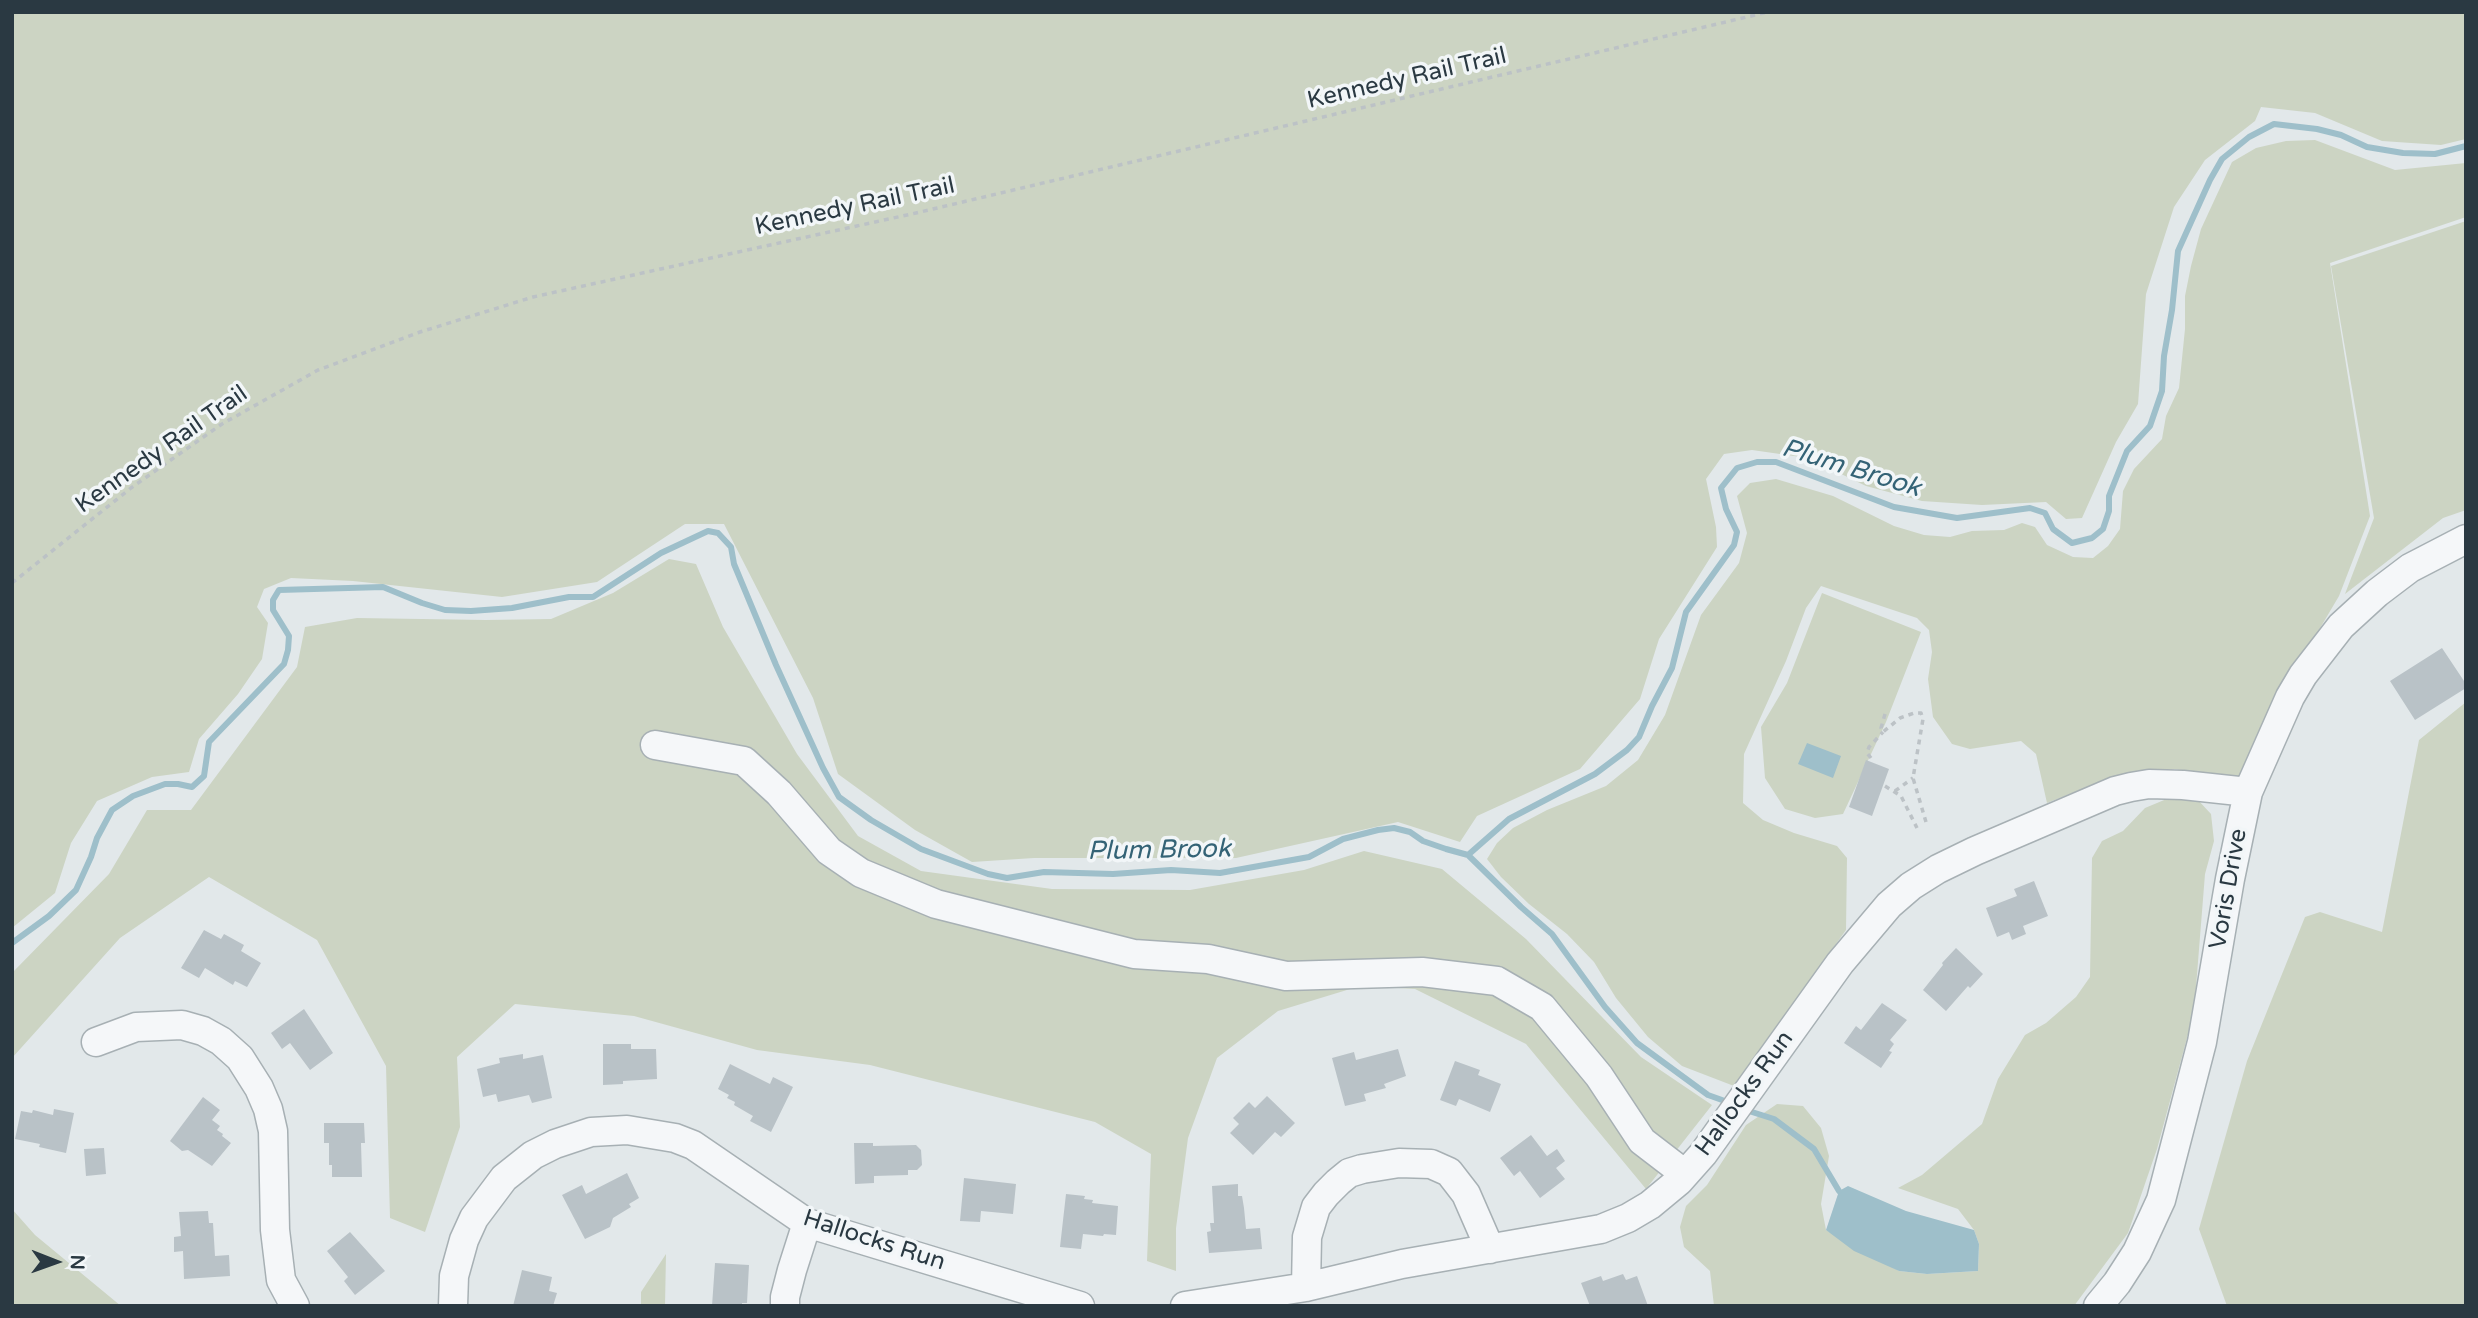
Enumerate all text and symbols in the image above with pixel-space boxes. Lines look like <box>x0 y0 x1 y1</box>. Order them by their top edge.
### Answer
street label: Kennedy Rail Trail <box>1305 42 1509 116</box>
street label: Kennedy Rail Trail <box>753 172 957 242</box>
street label: Kennedy Rail Trail <box>70 380 254 520</box>
water label: Plum Brook <box>1778 433 1924 505</box>
street label: Voris Drive <box>2204 826 2254 952</box>
water label: Plum Brook <box>1087 834 1231 868</box>
street label: Hallocks Run <box>1690 1026 1800 1162</box>
street label: Hallocks Run <box>799 1204 949 1278</box>
north arrow <box>21 1227 91 1297</box>
text: N <box>66 1255 88 1270</box>

